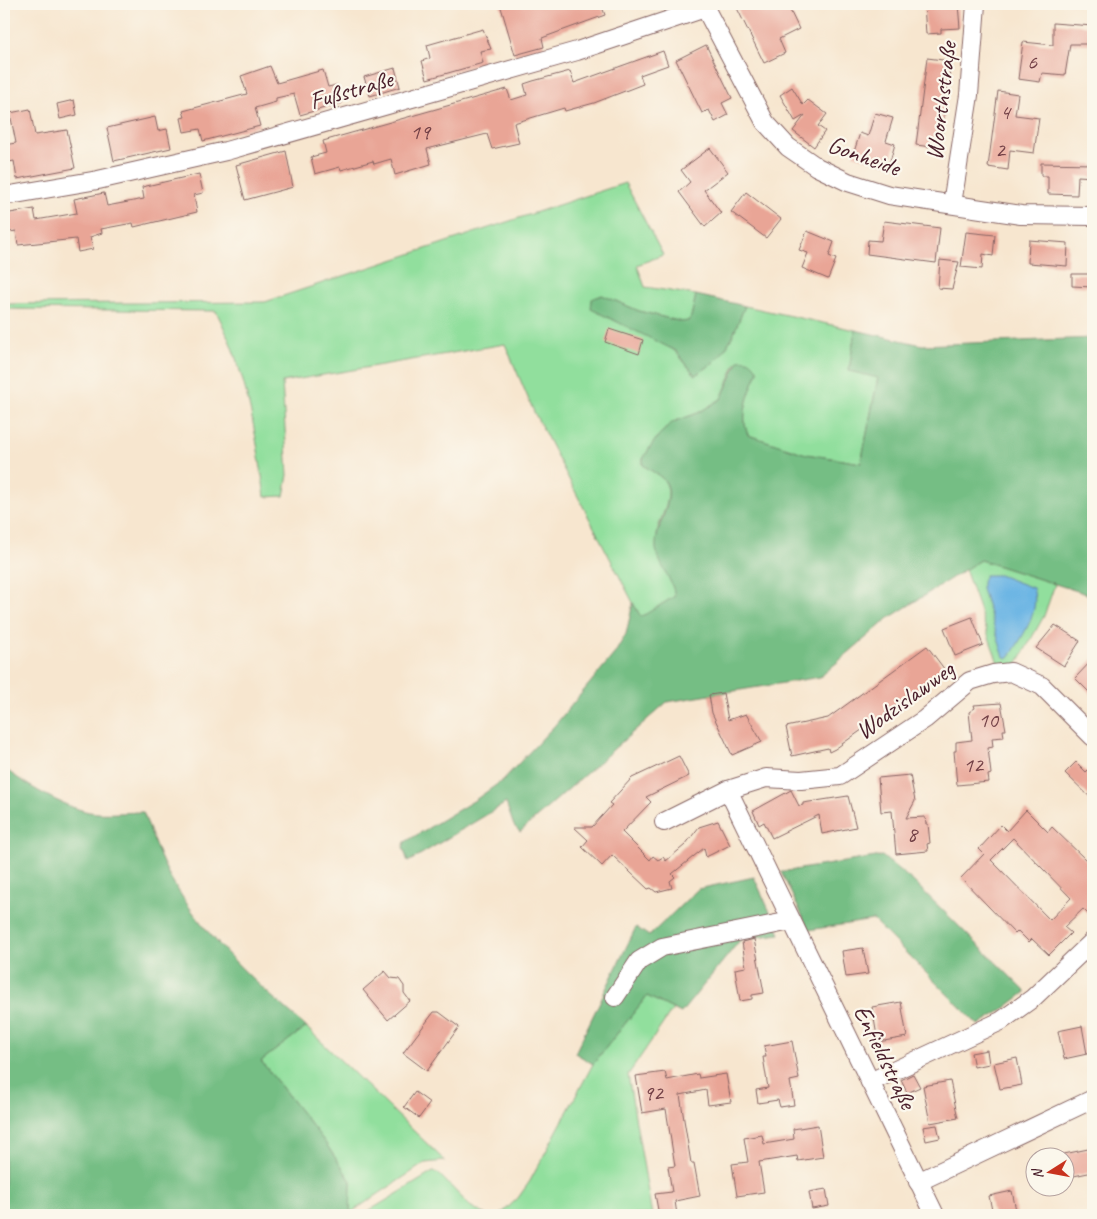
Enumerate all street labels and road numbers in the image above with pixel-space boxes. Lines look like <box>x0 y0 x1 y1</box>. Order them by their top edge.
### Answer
street label: Woorthstraße <box>918 38 964 162</box>
street label: Fußstraße <box>306 62 398 117</box>
street label: Gonheide <box>824 128 906 184</box>
street label: Wodzislawweg <box>849 653 962 747</box>
street label: Enfieldstraße <box>846 1000 925 1116</box>

